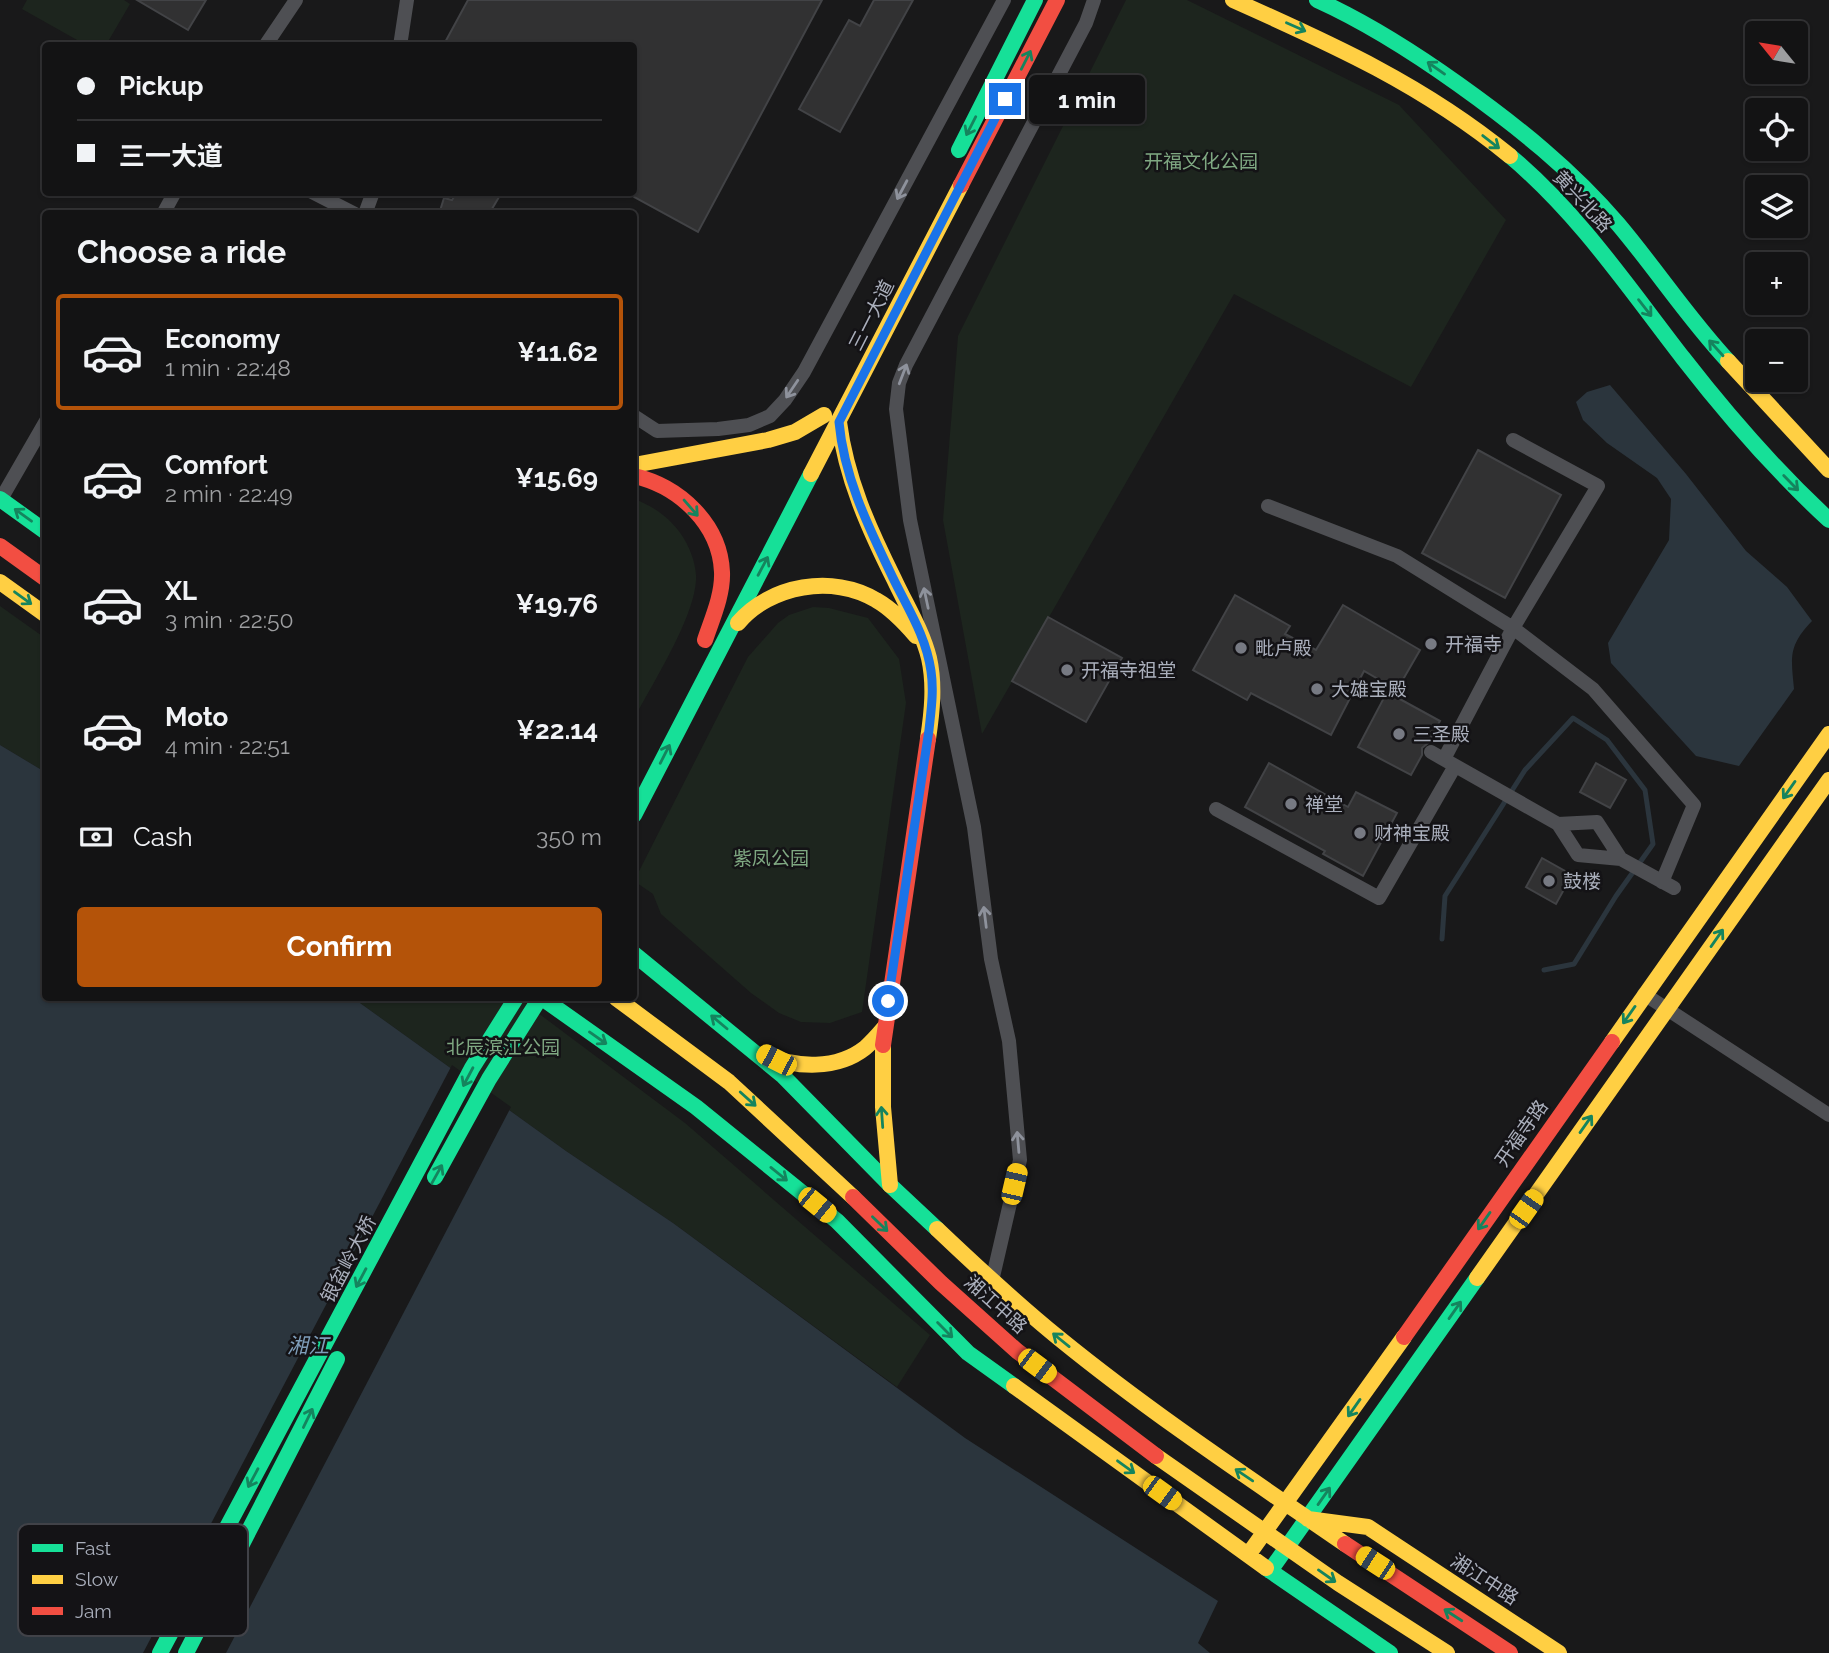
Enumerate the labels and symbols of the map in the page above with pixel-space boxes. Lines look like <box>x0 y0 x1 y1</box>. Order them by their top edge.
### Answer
one-way arrow <box>1284 21 1306 34</box>
north arrow <box>1745 21 1808 84</box>
one-way arrow <box>1019 50 1033 71</box>
one-way arrow <box>1427 61 1446 75</box>
callout: 1 min <box>1030 74 1145 124</box>
route end <box>989 83 1021 115</box>
one-way arrow <box>963 115 977 136</box>
one-way arrow <box>1481 135 1500 150</box>
park label: 开福文化公园 <box>1144 150 1258 172</box>
street label: 黄兴北路 <box>1549 166 1617 236</box>
one-way arrow <box>895 179 909 199</box>
street label: 三一大道 <box>844 276 898 354</box>
one-way arrow <box>1638 299 1653 317</box>
one-way arrow <box>1708 340 1724 358</box>
one-way arrow <box>898 363 910 385</box>
one-way arrow <box>785 379 800 398</box>
one-way arrow <box>1782 474 1799 491</box>
one-way arrow <box>683 499 699 517</box>
one-way arrow <box>14 508 33 522</box>
one-way arrow <box>757 556 770 577</box>
one-way arrow <box>919 587 933 610</box>
one-way arrow <box>13 591 32 606</box>
place label: 开福寺 <box>1445 633 1502 655</box>
marker: 开福寺 <box>1423 636 1439 652</box>
place label: 毗卢殿 <box>1255 637 1312 659</box>
marker: 毗卢殿 <box>1233 640 1249 656</box>
place label: 开福寺祖堂 <box>1081 659 1176 681</box>
marker: 开福寺祖堂 <box>1059 662 1075 678</box>
place label: 大雄宝殿 <box>1331 678 1407 700</box>
marker: 大雄宝殿 <box>1309 681 1325 697</box>
place label: 三圣殿 <box>1413 723 1470 745</box>
marker: 三圣殿 <box>1391 726 1407 742</box>
one-way arrow <box>658 744 672 765</box>
one-way arrow <box>1782 780 1797 799</box>
place label: 禅堂 <box>1305 793 1343 815</box>
marker: 禅堂 <box>1283 796 1299 812</box>
place label: 财神宝殿 <box>1374 822 1450 844</box>
marker: 财神宝殿 <box>1352 825 1368 841</box>
park label: 紫凤公园 <box>733 847 809 869</box>
place label: 鼓楼 <box>1563 870 1601 892</box>
marker: 鼓楼 <box>1541 873 1557 889</box>
one-way arrow <box>979 907 992 929</box>
one-way arrow <box>1710 929 1724 948</box>
route start <box>872 985 904 1017</box>
one-way arrow <box>1622 1005 1636 1024</box>
one-way arrow <box>711 1014 729 1030</box>
one-way arrow <box>588 1030 607 1045</box>
park label: 北辰滨江公园 <box>446 1036 560 1058</box>
car <box>753 1041 800 1079</box>
one-way arrow <box>461 1066 474 1087</box>
one-way arrow <box>739 1091 756 1108</box>
street label: 开福寺路 <box>1490 1096 1552 1170</box>
one-way arrow <box>876 1106 889 1129</box>
one-way arrow <box>1579 1115 1593 1134</box>
one-way arrow <box>1011 1131 1024 1154</box>
car <box>1000 1161 1029 1207</box>
one-way arrow <box>430 1164 444 1185</box>
one-way arrow <box>770 1167 788 1182</box>
car <box>795 1184 840 1226</box>
car <box>1506 1186 1547 1232</box>
one-way arrow <box>1477 1211 1491 1230</box>
street label: 银盆岭大桥 <box>316 1212 380 1306</box>
one-way arrow <box>872 1215 889 1232</box>
one-way arrow <box>354 1267 368 1288</box>
street label: 湘江中路 <box>960 1270 1032 1338</box>
one-way arrow <box>1448 1301 1462 1320</box>
one-way arrow <box>936 1321 953 1338</box>
one-way arrow <box>1053 1332 1071 1348</box>
water label: 湘江 <box>287 1333 331 1358</box>
car <box>1014 1345 1061 1387</box>
one-way arrow <box>1347 1398 1361 1417</box>
one-way arrow <box>301 1408 315 1429</box>
one-way arrow <box>1116 1460 1135 1474</box>
one-way arrow <box>246 1467 259 1488</box>
one-way arrow <box>1235 1468 1254 1482</box>
car <box>1139 1472 1186 1514</box>
one-way arrow <box>1317 1487 1331 1506</box>
legend <box>18 1524 248 1636</box>
text: Fast <box>75 1537 111 1559</box>
car <box>1352 1543 1399 1583</box>
street label: 湘江中路 <box>1447 1549 1523 1609</box>
text: Slow <box>75 1568 119 1590</box>
one-way arrow <box>1317 1569 1336 1583</box>
text: Jam <box>75 1600 112 1622</box>
one-way arrow <box>1444 1608 1464 1622</box>

